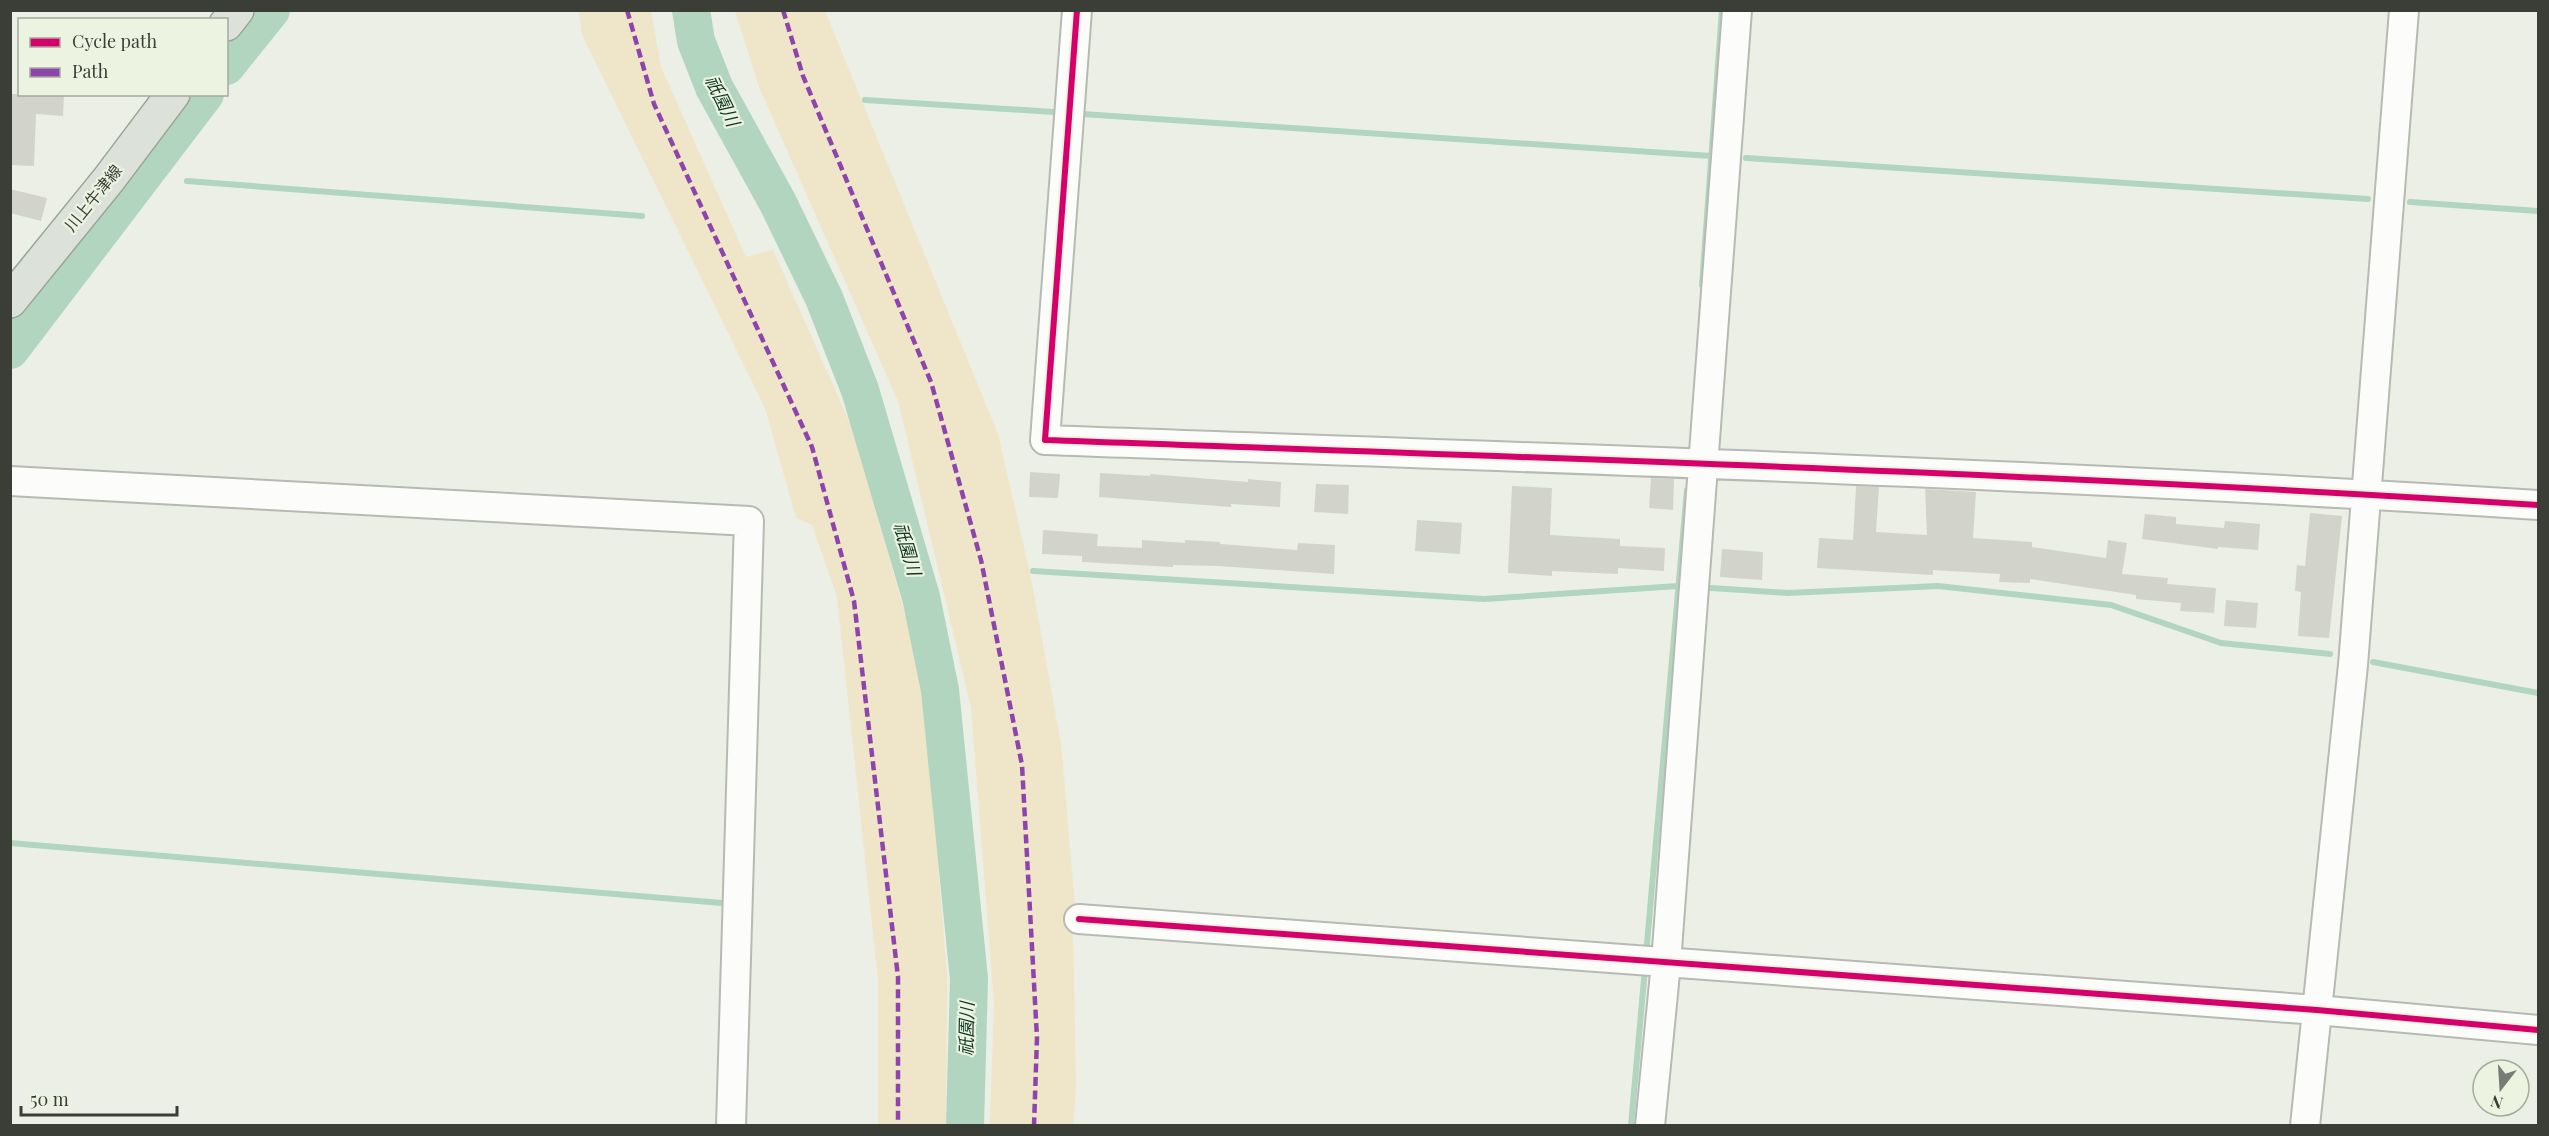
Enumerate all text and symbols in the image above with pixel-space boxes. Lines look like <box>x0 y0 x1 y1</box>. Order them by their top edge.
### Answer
legend <box>18 18 228 96</box>
text: Cycle path <box>72 29 157 53</box>
text: Path <box>72 59 109 83</box>
water label: 祇園川 <box>700 71 746 132</box>
street label: 川上牛津線 <box>59 160 126 235</box>
water label: 祇園川 <box>889 519 927 580</box>
water label: 祇園川 <box>954 1000 979 1056</box>
north arrow <box>2471 1058 2531 1118</box>
scale bar <box>21 1079 177 1117</box>
text: 50 m <box>30 1087 69 1111</box>
text: N <box>2487 1091 2505 1115</box>

